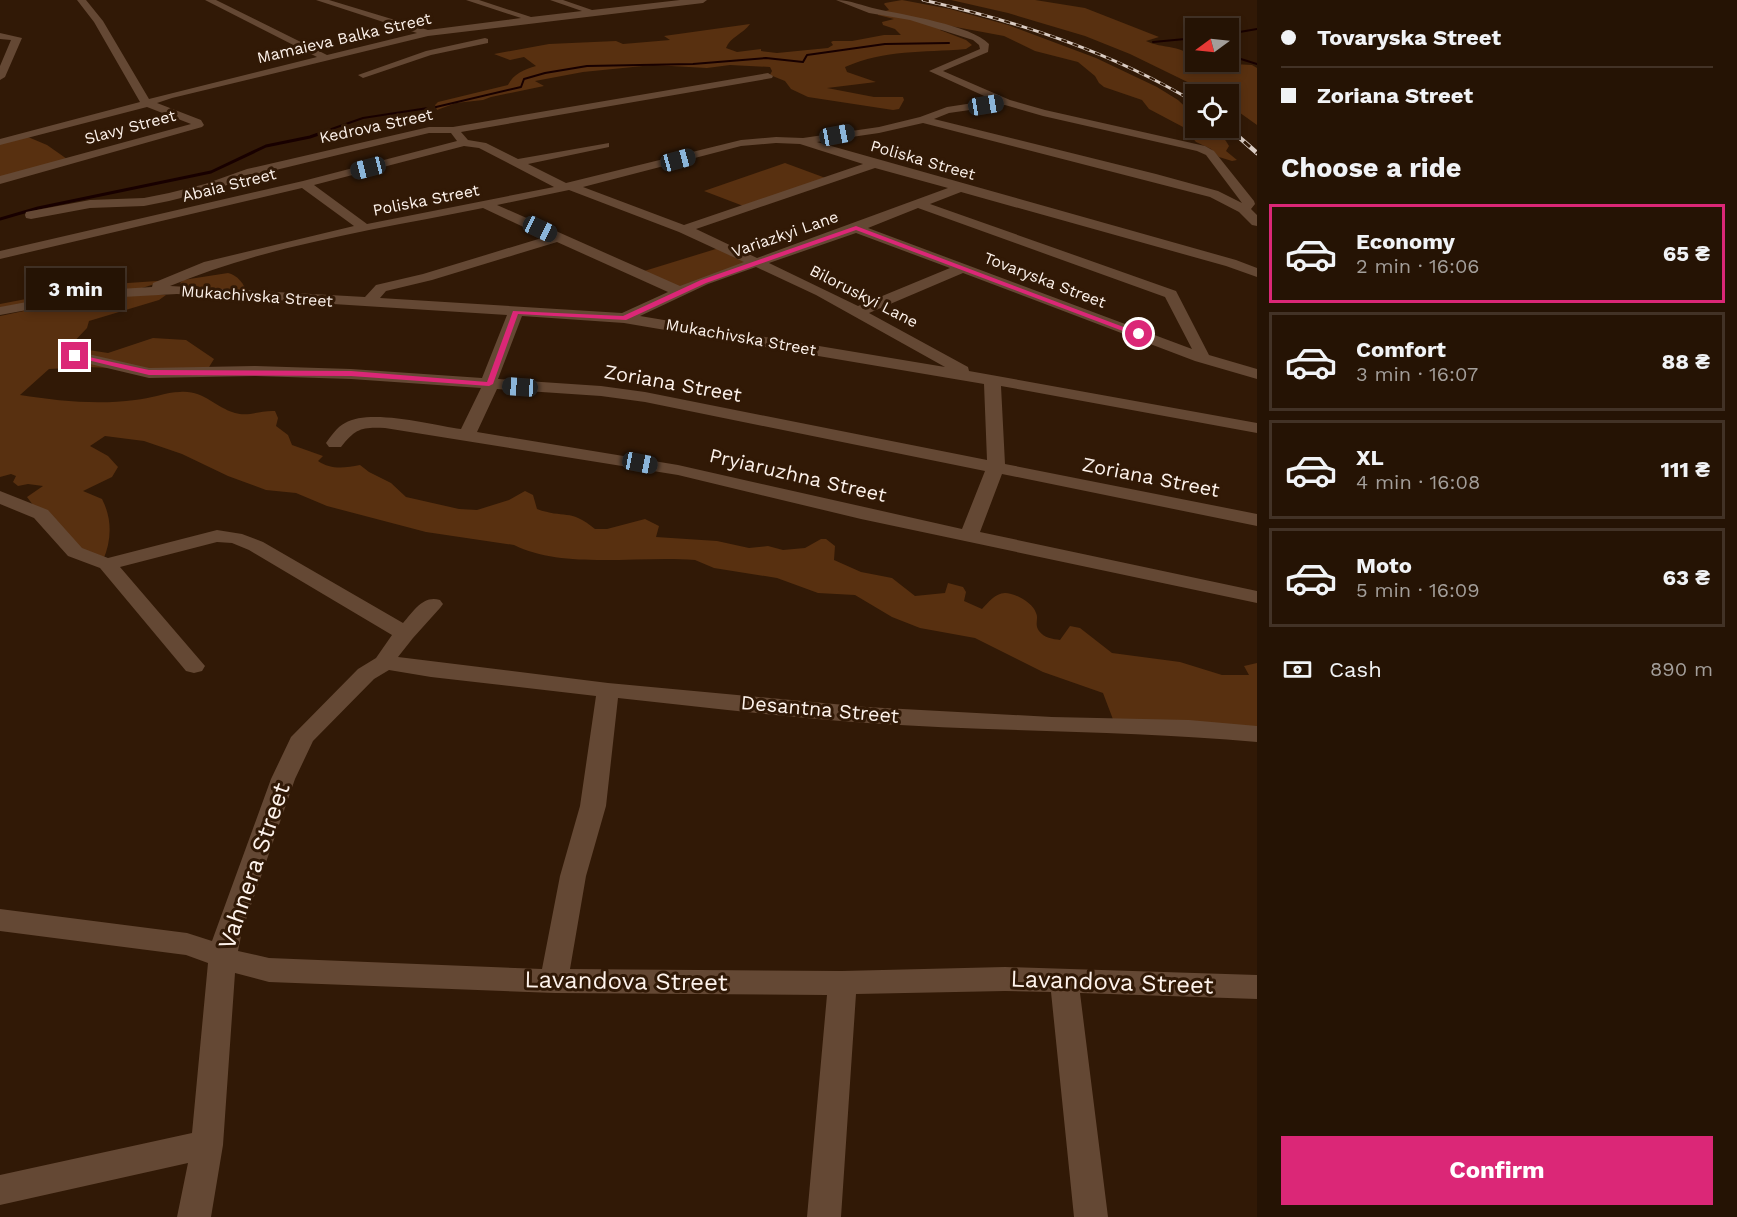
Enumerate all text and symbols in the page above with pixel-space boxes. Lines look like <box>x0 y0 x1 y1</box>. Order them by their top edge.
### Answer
street label: Mamaieva Balka Street <box>255 9 433 67</box>
north arrow <box>1185 18 1239 72</box>
map controls <box>1185 18 1239 138</box>
text: Tovaryska Street <box>1317 25 1501 50</box>
text: Zoriana Street <box>1317 83 1473 108</box>
button: locate <box>1185 84 1239 138</box>
car <box>967 93 1005 117</box>
street label: Kedrova Street <box>318 105 435 147</box>
street label: Slavy Street <box>82 106 178 148</box>
car <box>818 123 856 147</box>
street label: Poliska Street <box>868 136 978 184</box>
car <box>658 147 698 173</box>
text: Choose a ride <box>1281 152 1461 184</box>
car <box>348 155 388 181</box>
street label: Abaia Street <box>180 164 278 206</box>
street label: Poliska Street <box>371 180 481 220</box>
street label: Variazkyi Lane <box>729 207 841 261</box>
car <box>520 213 560 245</box>
icon: car <box>1284 227 1338 281</box>
text: Economy <box>1356 229 1455 254</box>
text: 65 ₴ <box>1663 241 1710 266</box>
street label: Tovaryska Street <box>981 248 1109 312</box>
text: 2 min · 16:06 <box>1356 254 1479 278</box>
street label: Biloruskyi Lane <box>807 261 921 331</box>
callout: 3 min <box>26 269 124 311</box>
text: 3 min <box>48 277 103 301</box>
street label: Mukachivska Street <box>180 281 334 311</box>
street label: Mukachivska Street <box>664 314 818 360</box>
route start <box>1125 320 1152 347</box>
icon: car <box>1284 335 1338 389</box>
text: Comfort <box>1356 337 1446 362</box>
route end <box>61 342 88 369</box>
text: 88 ₴ <box>1661 349 1710 374</box>
street label: Zoriana Street <box>602 359 744 407</box>
text: 3 min · 16:07 <box>1356 362 1478 386</box>
car <box>501 377 539 397</box>
street label: Pryiaruzhna Street <box>707 443 890 507</box>
icon: car <box>1284 443 1338 497</box>
text: XL <box>1356 445 1384 470</box>
car <box>621 451 659 475</box>
street label: Zoriana Street <box>1080 452 1222 502</box>
text: 111 ₴ <box>1661 457 1710 482</box>
text: 4 min · 16:08 <box>1356 470 1480 494</box>
icon: car <box>1284 551 1338 605</box>
text: Moto <box>1356 553 1412 578</box>
text: 63 ₴ <box>1662 565 1710 590</box>
text: 5 min · 16:09 <box>1356 578 1480 602</box>
icon: cash <box>1281 653 1314 686</box>
text: Cash <box>1329 657 1382 682</box>
text: 890 m <box>1650 657 1713 681</box>
street label: Desantna Street <box>740 690 901 728</box>
street label: Vahnera Street <box>212 779 296 953</box>
street label: Lavandova Street <box>1010 964 1214 1000</box>
street label: Lavandova Street <box>524 965 728 997</box>
button: Confirm <box>1281 1136 1713 1205</box>

